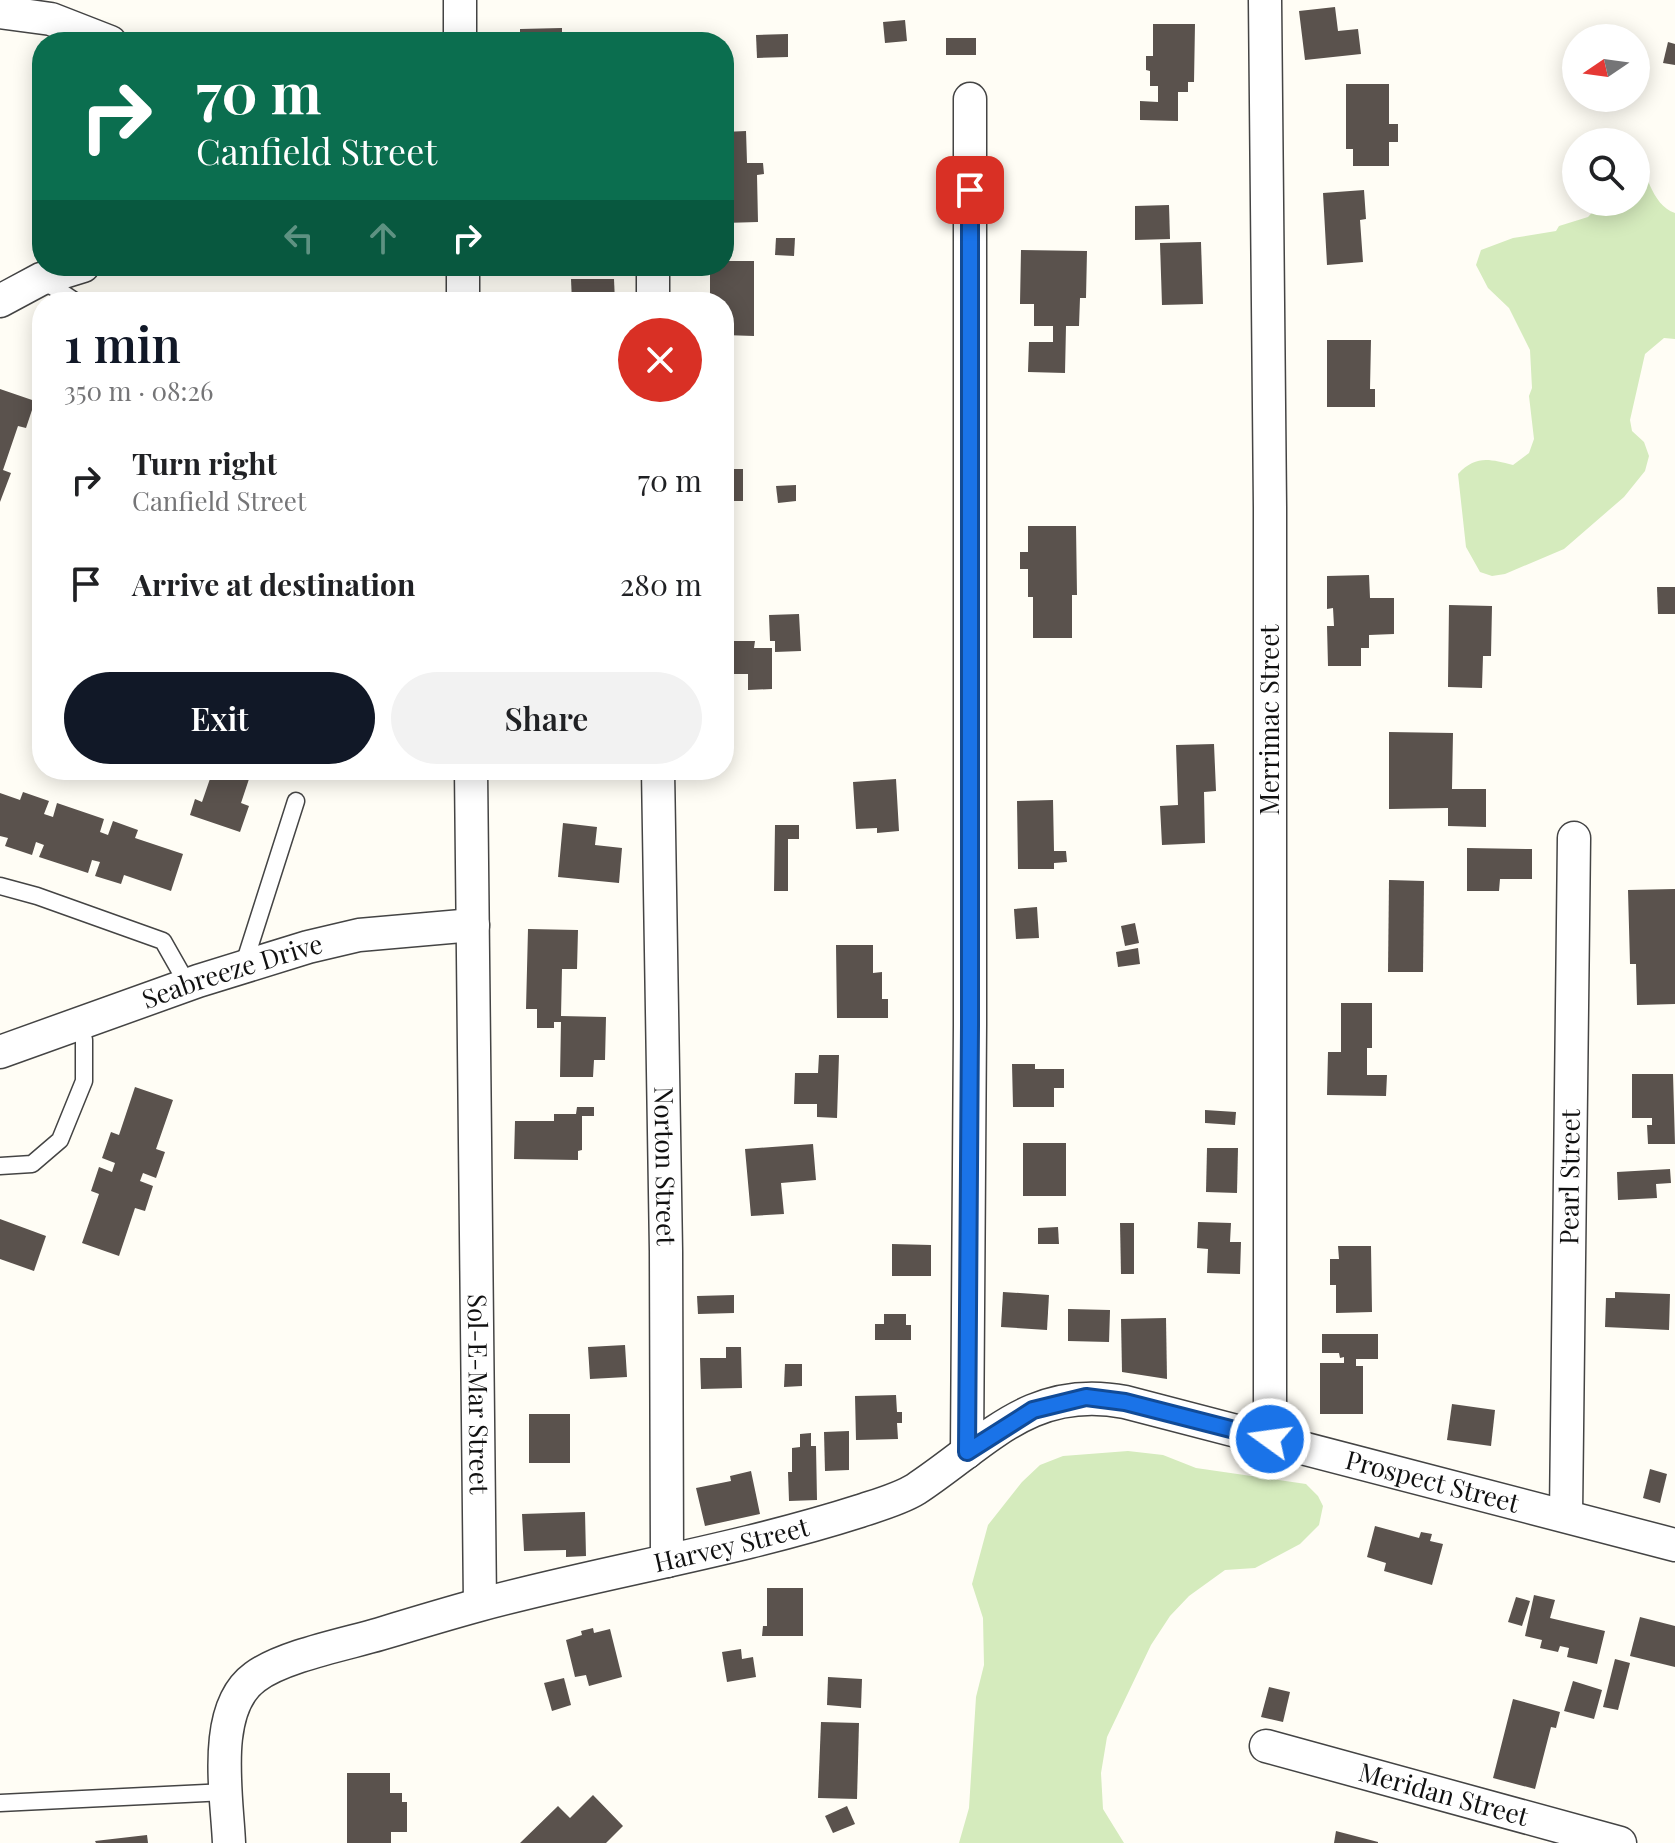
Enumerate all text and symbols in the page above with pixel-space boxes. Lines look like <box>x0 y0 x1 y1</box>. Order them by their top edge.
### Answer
north arrow <box>1562 24 1650 112</box>
map controls <box>1562 24 1650 216</box>
text: 70 m <box>196 54 321 129</box>
icon: right <box>64 64 168 168</box>
text: Canfield Street <box>196 126 437 174</box>
button: search <box>1562 128 1650 216</box>
pin <box>936 156 1004 224</box>
icon: arrive <box>948 168 992 212</box>
icon: left <box>277 216 321 260</box>
icon: ahead <box>361 216 405 260</box>
icon: right <box>445 216 489 260</box>
text: 1 min <box>64 311 181 375</box>
button: close <box>618 318 702 402</box>
text: 350 m · 08:26 <box>64 373 213 408</box>
text: Turn right <box>132 443 277 483</box>
icon: right <box>64 458 108 502</box>
text: 70 m <box>638 460 702 500</box>
text: Canfield Street <box>132 483 306 518</box>
icon: arrive <box>64 562 108 606</box>
text: Arrive at destination <box>132 564 415 604</box>
text: 280 m <box>620 564 702 604</box>
street label: Merrimac Street <box>1251 624 1286 816</box>
button: Exit <box>64 672 375 764</box>
button: Share <box>391 672 702 764</box>
street label: Seabreeze Drive <box>137 925 326 1016</box>
street label: Norton Street <box>647 1086 685 1247</box>
street label: Pearl Street <box>1550 1108 1587 1245</box>
street label: Sol-E-Mar Street <box>461 1294 498 1495</box>
position arrow <box>1228 1397 1312 1481</box>
street label: Prospect Street <box>1342 1441 1524 1520</box>
street label: Harvey Street <box>650 1508 813 1579</box>
street label: Meridan Street <box>1355 1753 1533 1833</box>

